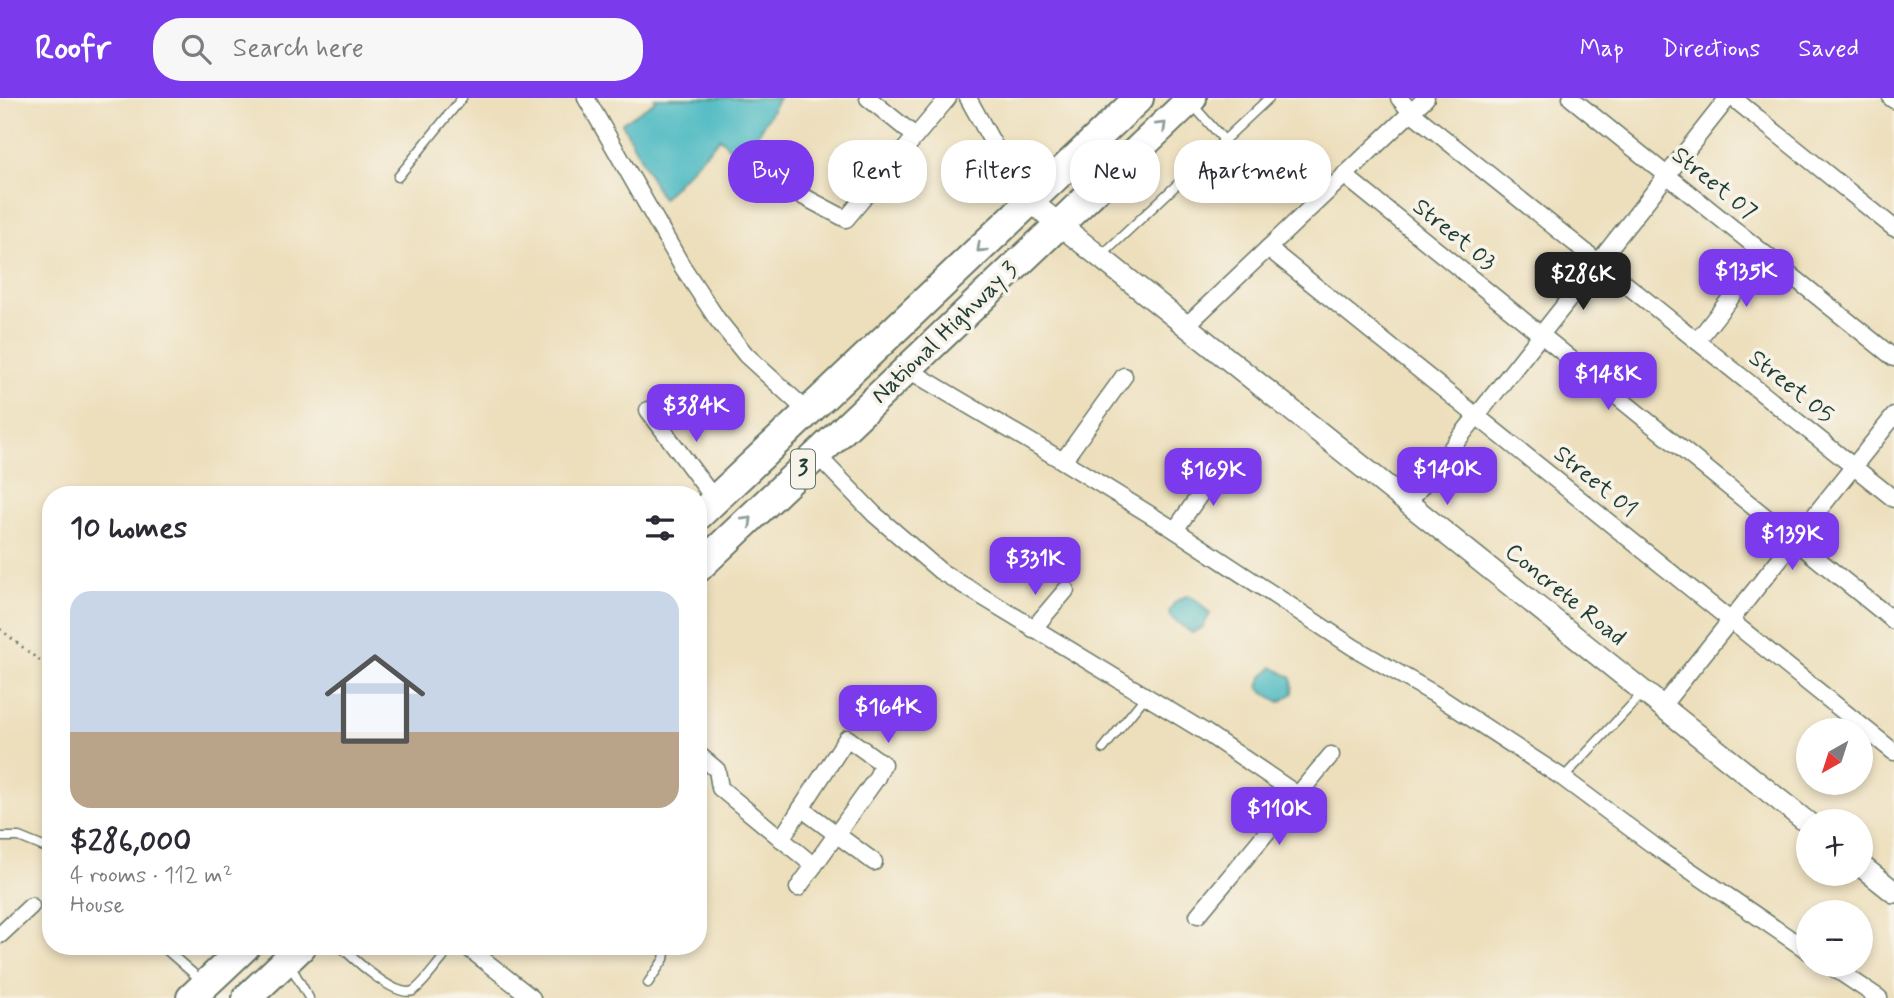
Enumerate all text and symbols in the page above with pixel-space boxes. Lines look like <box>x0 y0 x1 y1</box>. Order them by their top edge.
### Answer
search box <box>153 18 643 81</box>
text: Roofr <box>35 27 111 71</box>
icon: search <box>177 30 215 68</box>
text: Search here <box>233 32 364 66</box>
text: Map <box>1580 34 1624 65</box>
text: Directions <box>1662 34 1760 65</box>
text: Saved <box>1798 34 1859 65</box>
one-way arrow <box>1154 122 1167 135</box>
chip: Buy <box>728 140 814 203</box>
chip: Rent <box>828 140 927 203</box>
chip: Filters <box>941 140 1056 203</box>
chip: New <box>1070 140 1160 203</box>
chip: Apartment <box>1174 140 1331 203</box>
street label: Street 07 <box>1665 140 1763 228</box>
street label: Street 03 <box>1406 192 1502 278</box>
one-way arrow <box>976 239 989 252</box>
pin: $135K <box>1697 250 1795 309</box>
pin: $286K <box>1534 252 1632 312</box>
street label: National Highway 3 <box>865 255 1025 411</box>
text: $135K <box>1715 257 1777 287</box>
text: $286K <box>1551 260 1615 290</box>
street label: Street 05 <box>1742 343 1840 431</box>
pin: $148K <box>1559 352 1657 412</box>
text: $148K <box>1575 360 1641 390</box>
pin: $384K <box>647 384 745 444</box>
text: $384K <box>663 392 729 422</box>
street label: Street 01 <box>1547 439 1643 525</box>
pin: $169K <box>1164 448 1262 508</box>
pin: $140K <box>1398 448 1496 507</box>
road number: 3 <box>791 450 815 488</box>
text: $140K <box>1413 455 1481 485</box>
text: $169K <box>1181 456 1245 486</box>
text: 10 homes <box>70 509 187 548</box>
icon: filters <box>641 509 679 547</box>
pin: $139K <box>1743 512 1841 572</box>
one-way arrow <box>740 517 753 530</box>
text: $139K <box>1761 520 1823 550</box>
street label: Concrete Road <box>1498 537 1632 653</box>
pin: $331K <box>986 538 1084 597</box>
text: $331K <box>1006 545 1064 575</box>
icon: home <box>312 636 438 762</box>
pin: $164K <box>839 686 937 745</box>
text: $164K <box>855 693 921 723</box>
north arrow <box>1796 718 1872 794</box>
map controls <box>1796 718 1873 977</box>
pin: $110K <box>1230 788 1328 847</box>
text: $110K <box>1247 795 1311 825</box>
button: + <box>1796 809 1873 886</box>
text: $286,000 <box>70 822 191 861</box>
text: 4 rooms · 112 m² <box>70 861 233 891</box>
text: House <box>70 891 124 921</box>
button: − <box>1796 900 1873 977</box>

